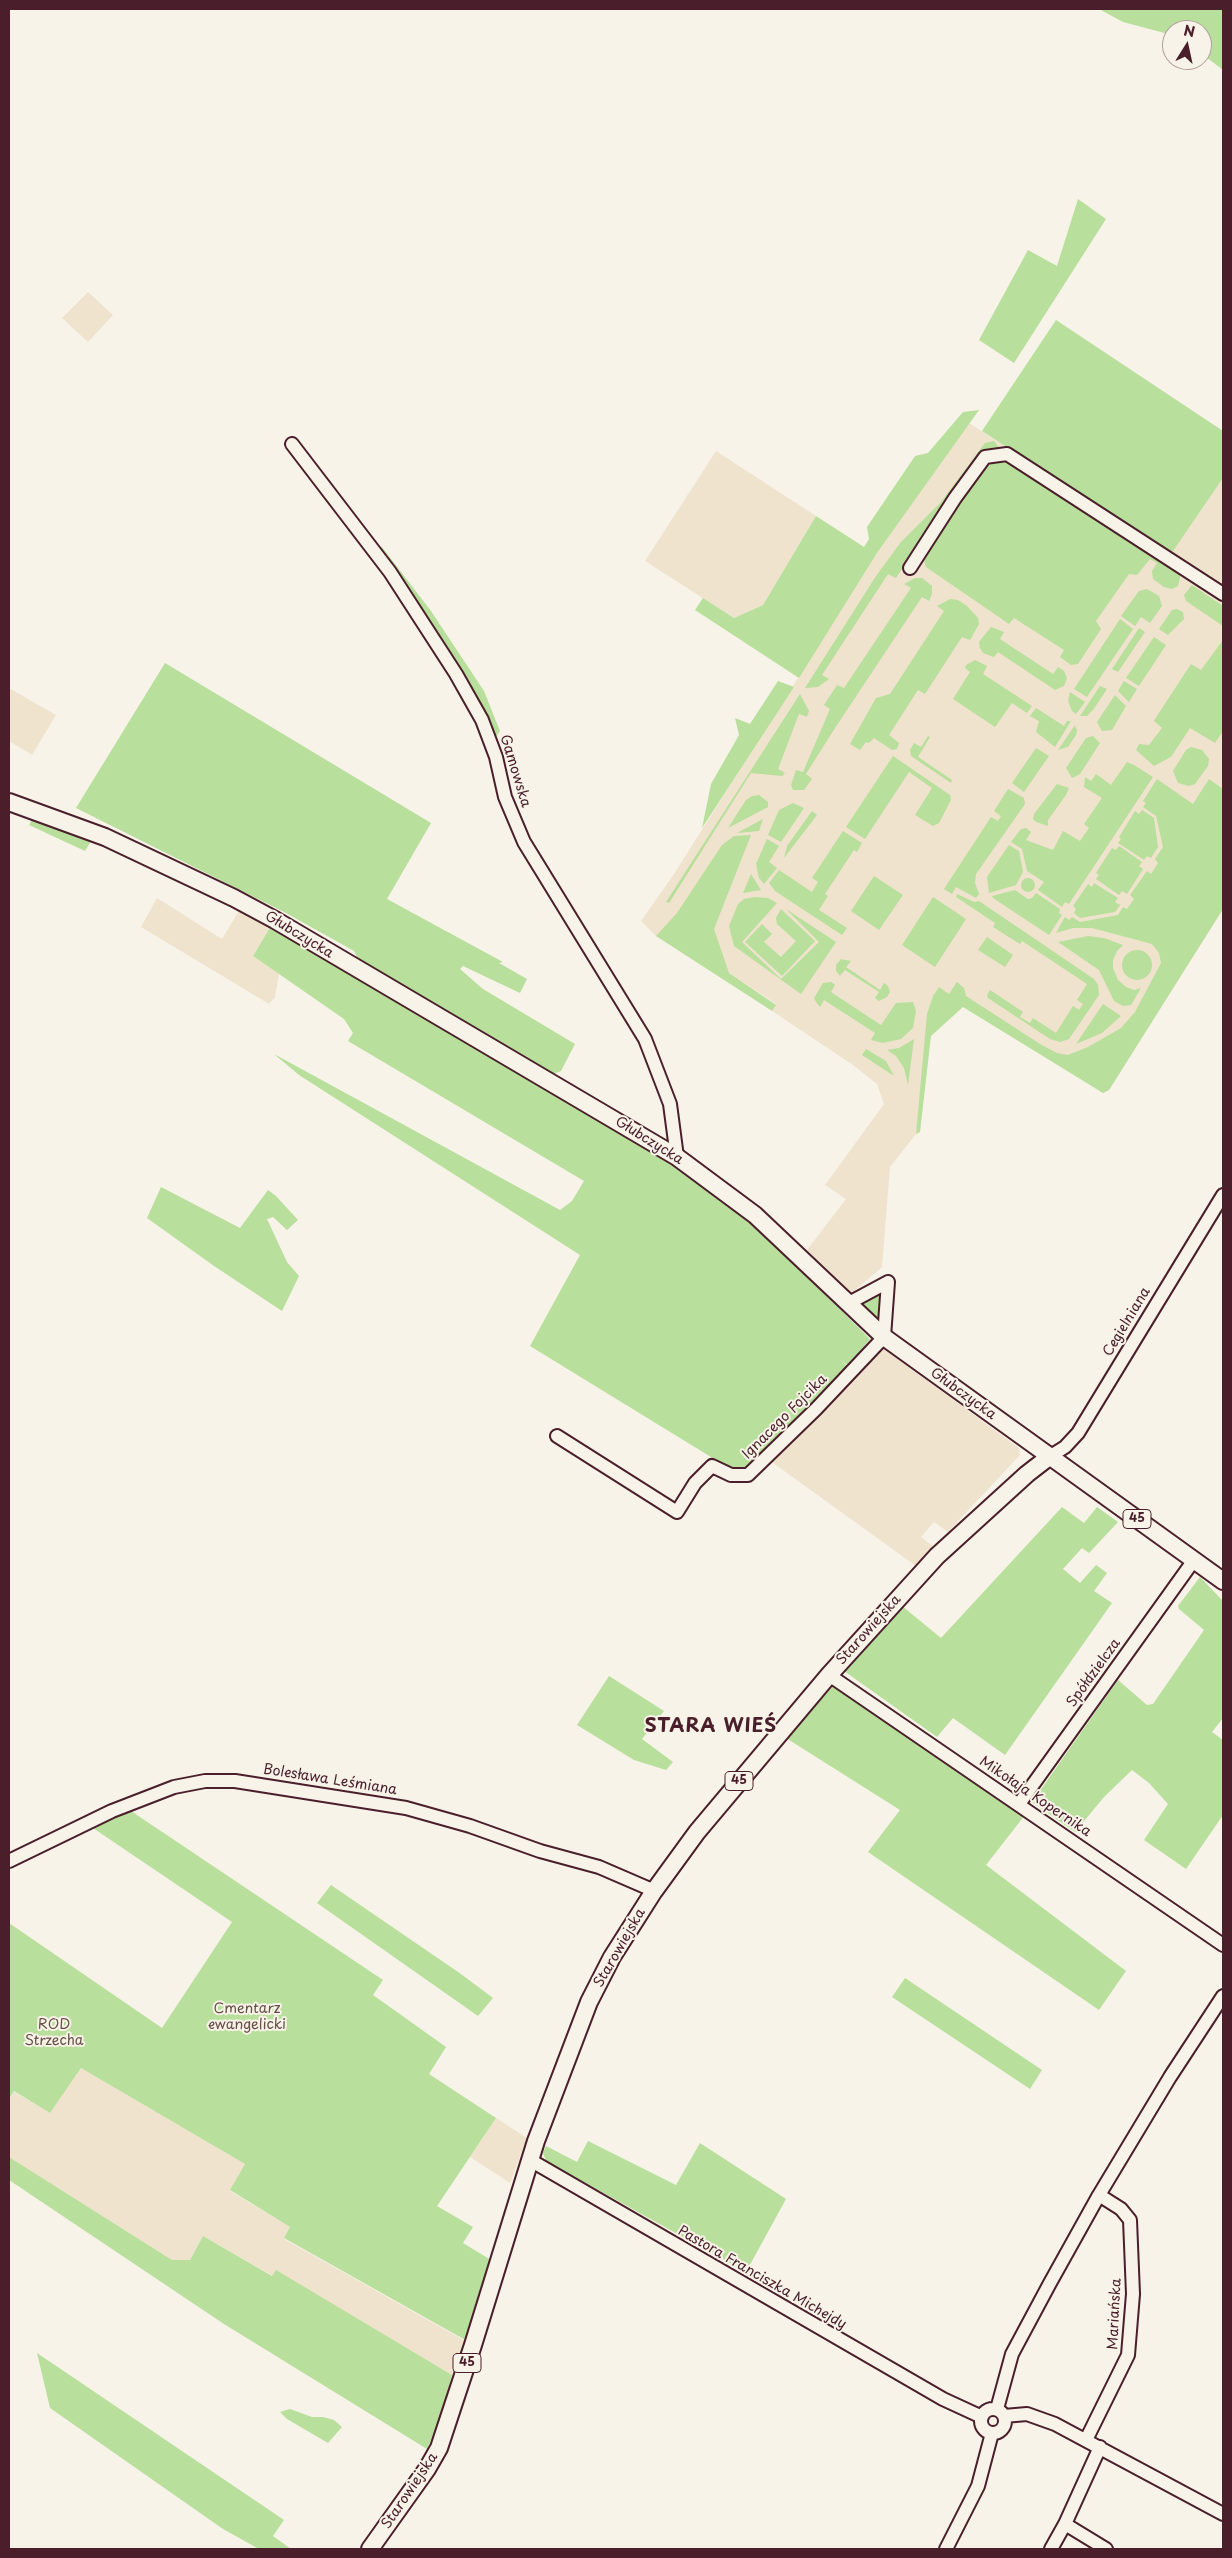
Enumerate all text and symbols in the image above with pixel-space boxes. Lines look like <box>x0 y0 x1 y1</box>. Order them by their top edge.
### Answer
text: N <box>1182 19 1197 42</box>
north arrow <box>1162 20 1212 70</box>
street label: Gamowska <box>496 733 534 809</box>
street label: Głubczycka <box>262 908 336 962</box>
street label: Głubczycka <box>612 1113 686 1169</box>
street label: Cegielniana <box>1100 1284 1154 1360</box>
street label: Głubczycka <box>927 1365 999 1423</box>
street label: Ignacego Fojcika <box>739 1371 831 1463</box>
road number: 45 <box>1123 1510 1151 1528</box>
street label: Starowiejska <box>833 1592 905 1668</box>
street label: Spółdzielcza <box>1064 1636 1124 1710</box>
district label: STARA WIEŚ <box>643 1716 779 1738</box>
street label: Mikołaja Kopernika <box>976 1753 1094 1841</box>
street label: Bolesława Leśmiana <box>262 1761 398 1799</box>
road number: 45 <box>725 1772 753 1790</box>
street label: Starowiejska <box>591 1906 649 1990</box>
park label: Cmentarz ewangelicki <box>208 2001 286 2034</box>
park label: ROD Strzecha <box>24 2017 84 2050</box>
street label: Pastora Franciszka Michejdy <box>675 2223 849 2333</box>
street label: Mariańska <box>1105 2278 1125 2350</box>
road number: 45 <box>453 2354 481 2372</box>
street label: Starowiejska <box>378 2450 442 2532</box>

